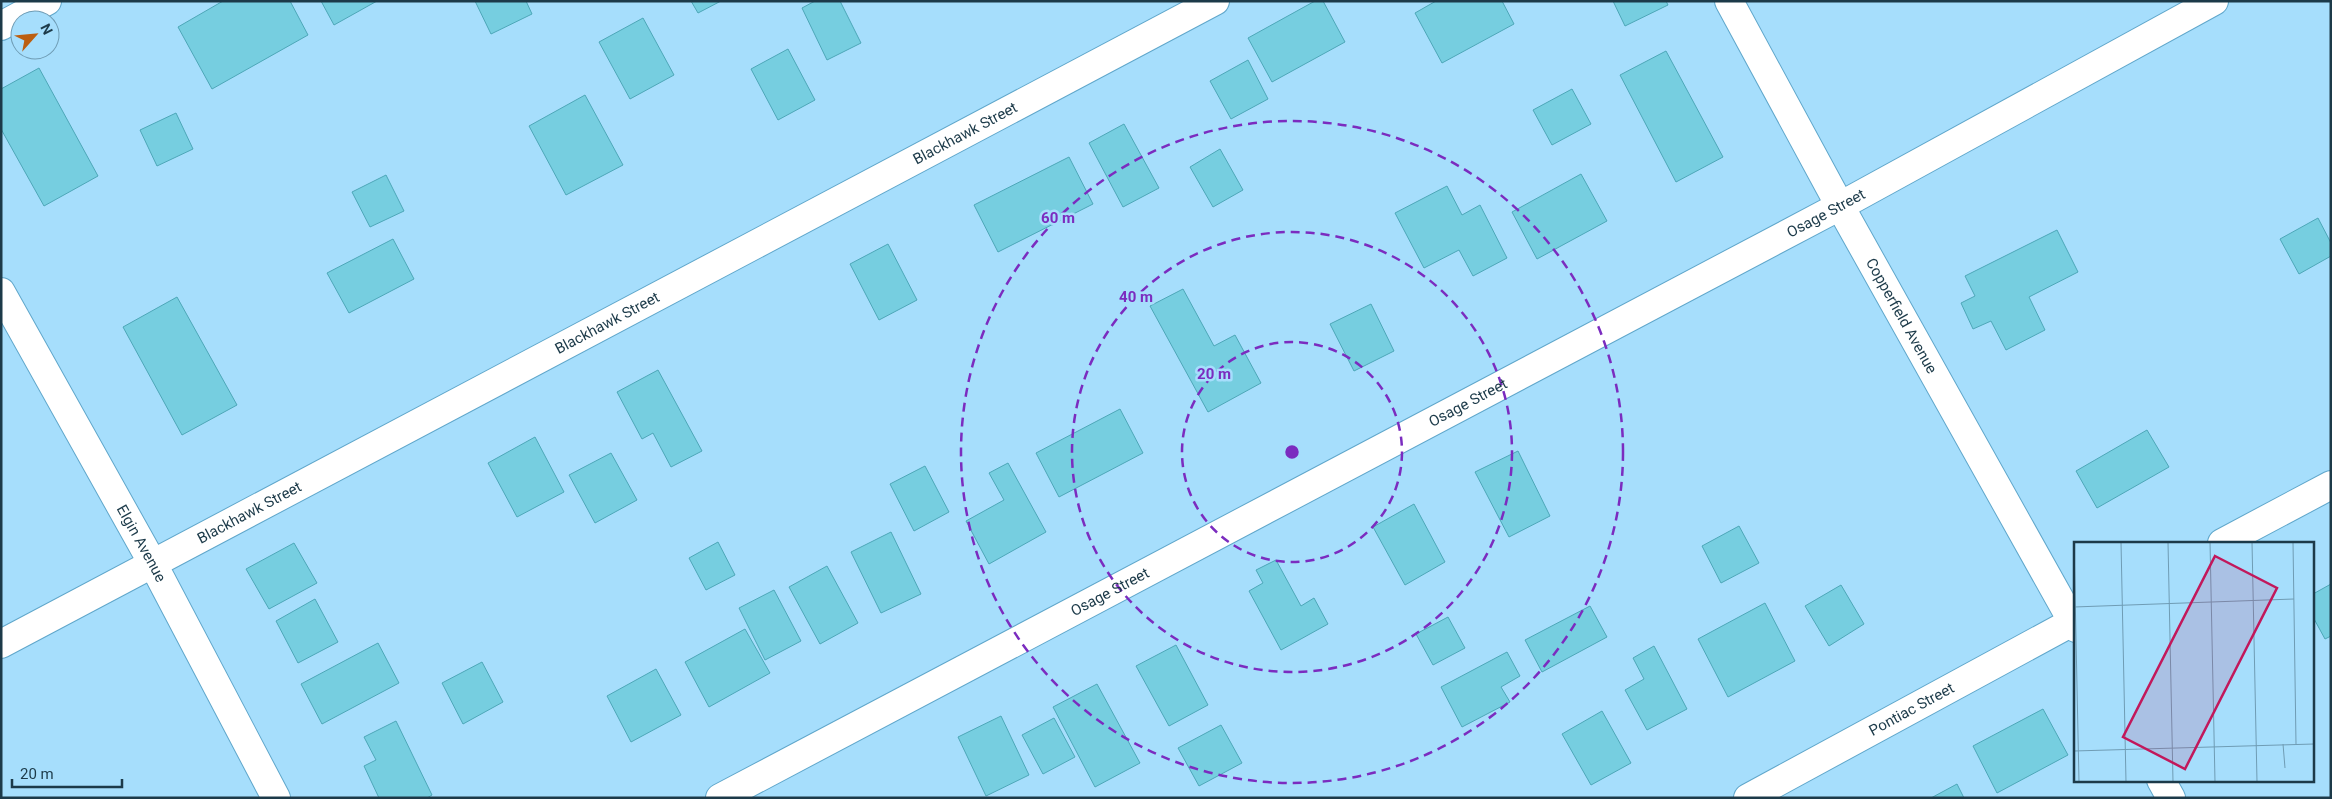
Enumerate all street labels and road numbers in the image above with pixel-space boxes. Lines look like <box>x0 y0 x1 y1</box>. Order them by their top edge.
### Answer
street label: Blackhawk Street <box>910 98 1020 168</box>
street label: Osage Street <box>1784 185 1868 241</box>
street label: Copperfield Avenue <box>1862 255 1941 377</box>
street label: Blackhawk Street <box>552 288 662 358</box>
street label: Osage Street <box>1426 375 1510 431</box>
street label: Blackhawk Street <box>194 477 305 547</box>
street label: Elgin Avenue <box>113 502 170 585</box>
street label: Osage Street <box>1068 564 1152 620</box>
street label: Pontiac Street <box>1866 679 1957 740</box>

